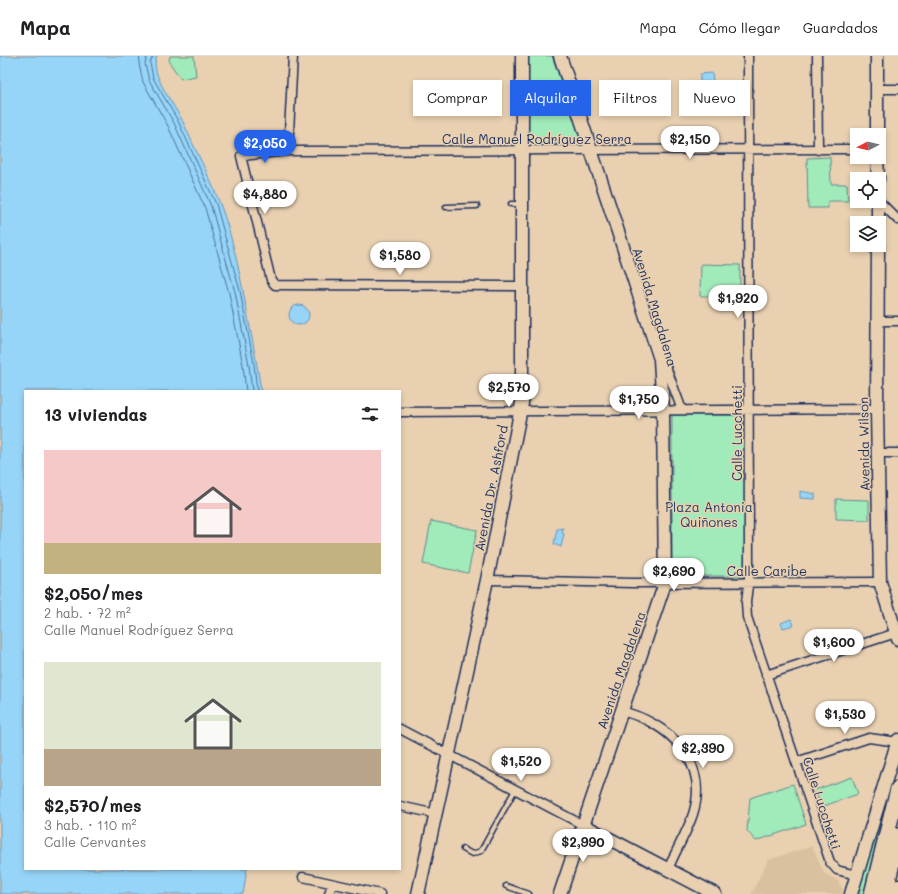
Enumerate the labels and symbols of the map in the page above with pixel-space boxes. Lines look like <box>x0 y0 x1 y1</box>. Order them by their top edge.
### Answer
pin: $2,150 <box>657 126 723 160</box>
north arrow <box>850 128 886 164</box>
pin: $2,050 <box>232 130 298 164</box>
street label: Calle Manuel Rodríguez Serra <box>442 130 632 147</box>
pin: $4,880 <box>232 181 298 215</box>
pin: $1,580 <box>367 242 433 276</box>
street label: Avenida Magdalena <box>629 245 682 368</box>
pin: $1,920 <box>705 285 771 319</box>
pin: $2,570 <box>476 374 542 408</box>
street label: Calle Lucchetti <box>728 385 745 481</box>
pin: $1,750 <box>606 386 672 420</box>
street label: Avenida Wilson <box>854 397 873 491</box>
street label: Avenida Dr. Ashford <box>470 423 511 552</box>
park label: Plaza Antonia Quiñones <box>665 498 753 530</box>
pin: $2,690 <box>641 558 707 592</box>
street label: Calle Caribe <box>727 562 807 579</box>
street label: Avenida Magdalena <box>592 609 649 731</box>
pin: $1,600 <box>801 629 867 663</box>
pin: $1,530 <box>812 701 878 735</box>
pin: $2,390 <box>670 735 736 769</box>
pin: $1,520 <box>488 748 554 782</box>
street label: Calle Lucchetti <box>800 754 845 851</box>
pin: $2,990 <box>550 829 616 863</box>

